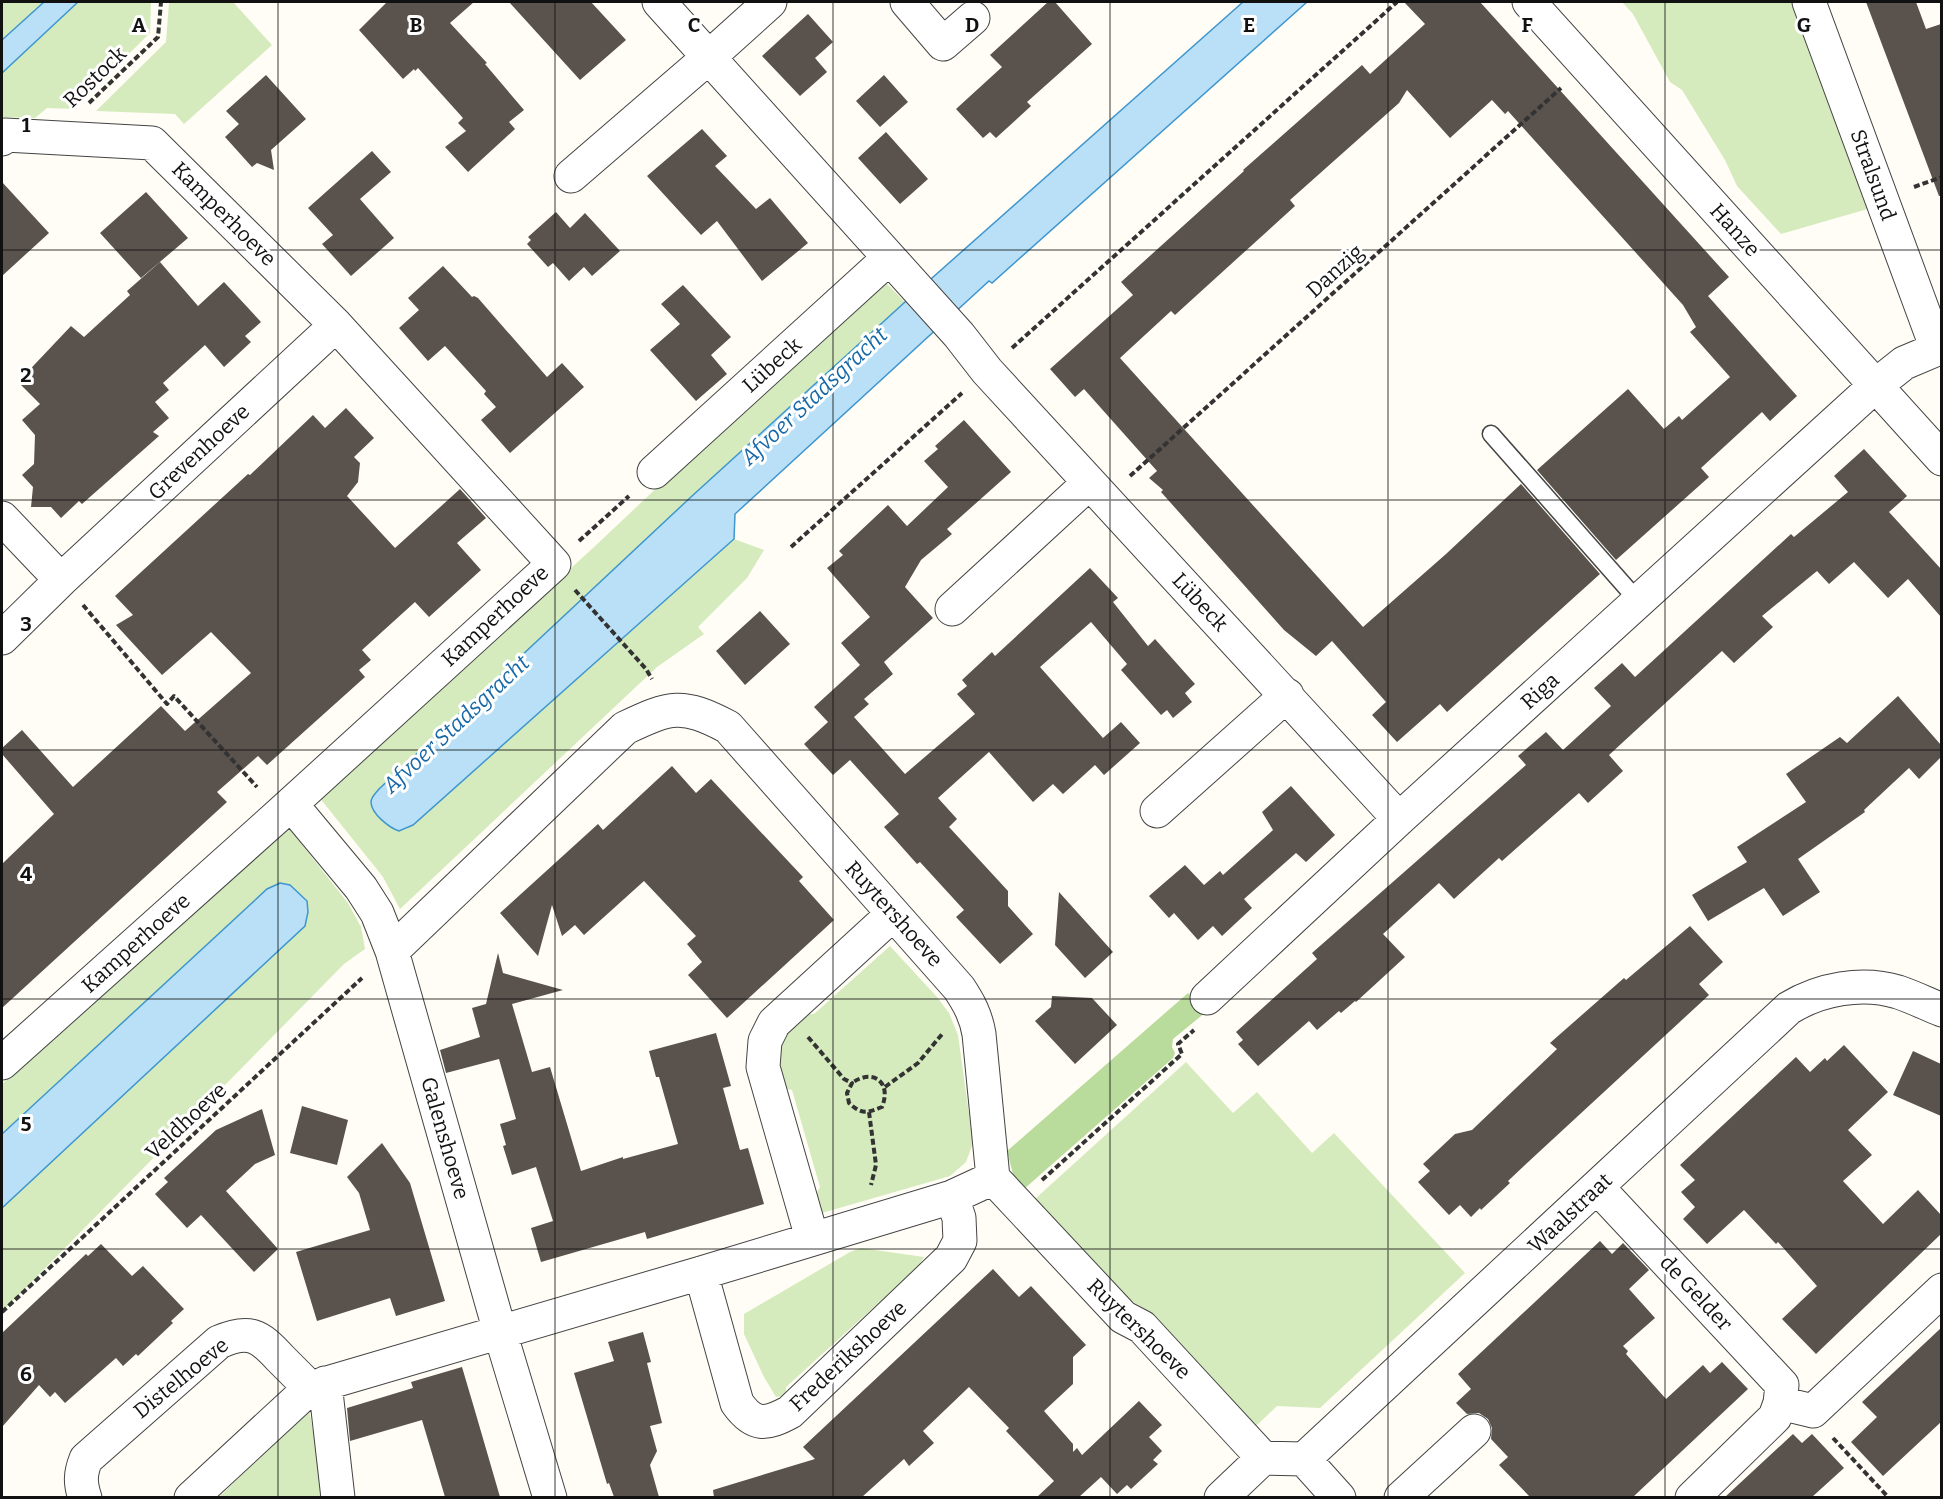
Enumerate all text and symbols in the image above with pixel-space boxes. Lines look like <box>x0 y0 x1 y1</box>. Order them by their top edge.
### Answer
text: A <box>132 13 147 37</box>
text: B <box>410 13 423 37</box>
text: C <box>688 13 700 37</box>
text: D <box>965 13 979 37</box>
text: E <box>1243 13 1255 37</box>
text: F <box>1521 13 1533 37</box>
text: G <box>1797 13 1811 37</box>
street label: Rostock <box>58 41 132 113</box>
text: 1 <box>22 113 31 137</box>
street label: Stralsund <box>1845 126 1901 224</box>
street label: Kamperhoeve <box>166 156 282 272</box>
street label: Hanze <box>1704 198 1766 262</box>
street label: Danzig <box>1301 239 1369 303</box>
water label: Afvoer Stadsgracht <box>734 321 893 471</box>
street label: Lübeck <box>737 332 807 398</box>
text: 2 <box>20 363 32 387</box>
street label: Grevenhoeve <box>143 398 255 506</box>
street label: Kamperhoeve <box>436 560 554 672</box>
street label: Lübeck <box>1167 567 1234 637</box>
text: 3 <box>20 612 32 636</box>
water label: Afvoer Stadsgracht <box>376 649 535 799</box>
street label: Riga <box>1515 667 1565 715</box>
street label: Ruytershoeve <box>840 856 948 972</box>
text: 4 <box>20 862 32 886</box>
street label: Kamperhoeve <box>76 888 196 998</box>
street label: Galenshoeve <box>415 1074 475 1202</box>
street label: Veldhoeve <box>140 1077 232 1165</box>
text: 5 <box>21 1112 32 1136</box>
street label: Waalstraat <box>1523 1167 1618 1259</box>
street label: de Gelder <box>1654 1250 1738 1336</box>
street label: Ruytershoeve <box>1082 1273 1196 1385</box>
street label: Frederikshoeve <box>784 1295 912 1417</box>
street label: Distelhoeve <box>128 1332 234 1424</box>
text: 6 <box>20 1362 32 1386</box>

